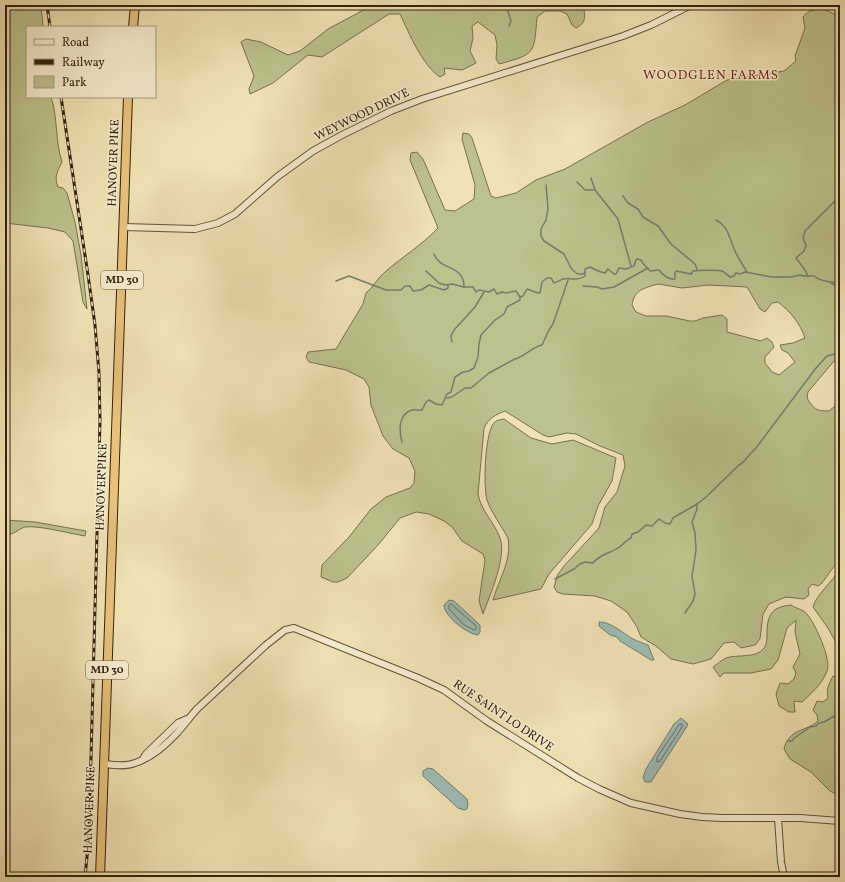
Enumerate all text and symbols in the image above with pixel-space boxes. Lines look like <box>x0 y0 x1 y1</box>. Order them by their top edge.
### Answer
legend <box>26 26 156 98</box>
text: Road <box>62 35 89 51</box>
text: Railway <box>62 55 105 71</box>
district label: WOODGLEN FARMS <box>643 67 779 85</box>
text: Park <box>62 75 87 91</box>
street label: WEYWOOD DRIVE <box>312 85 412 145</box>
street label: HANOVER PIKE <box>104 119 124 207</box>
road number: MD 30 <box>101 271 143 289</box>
street label: HANOVER PIKE <box>92 443 112 531</box>
road number: MD 30 <box>86 661 128 679</box>
street label: RUE SAINT LO DRIVE <box>450 676 556 756</box>
street label: HANOVER PIKE <box>80 766 100 854</box>

